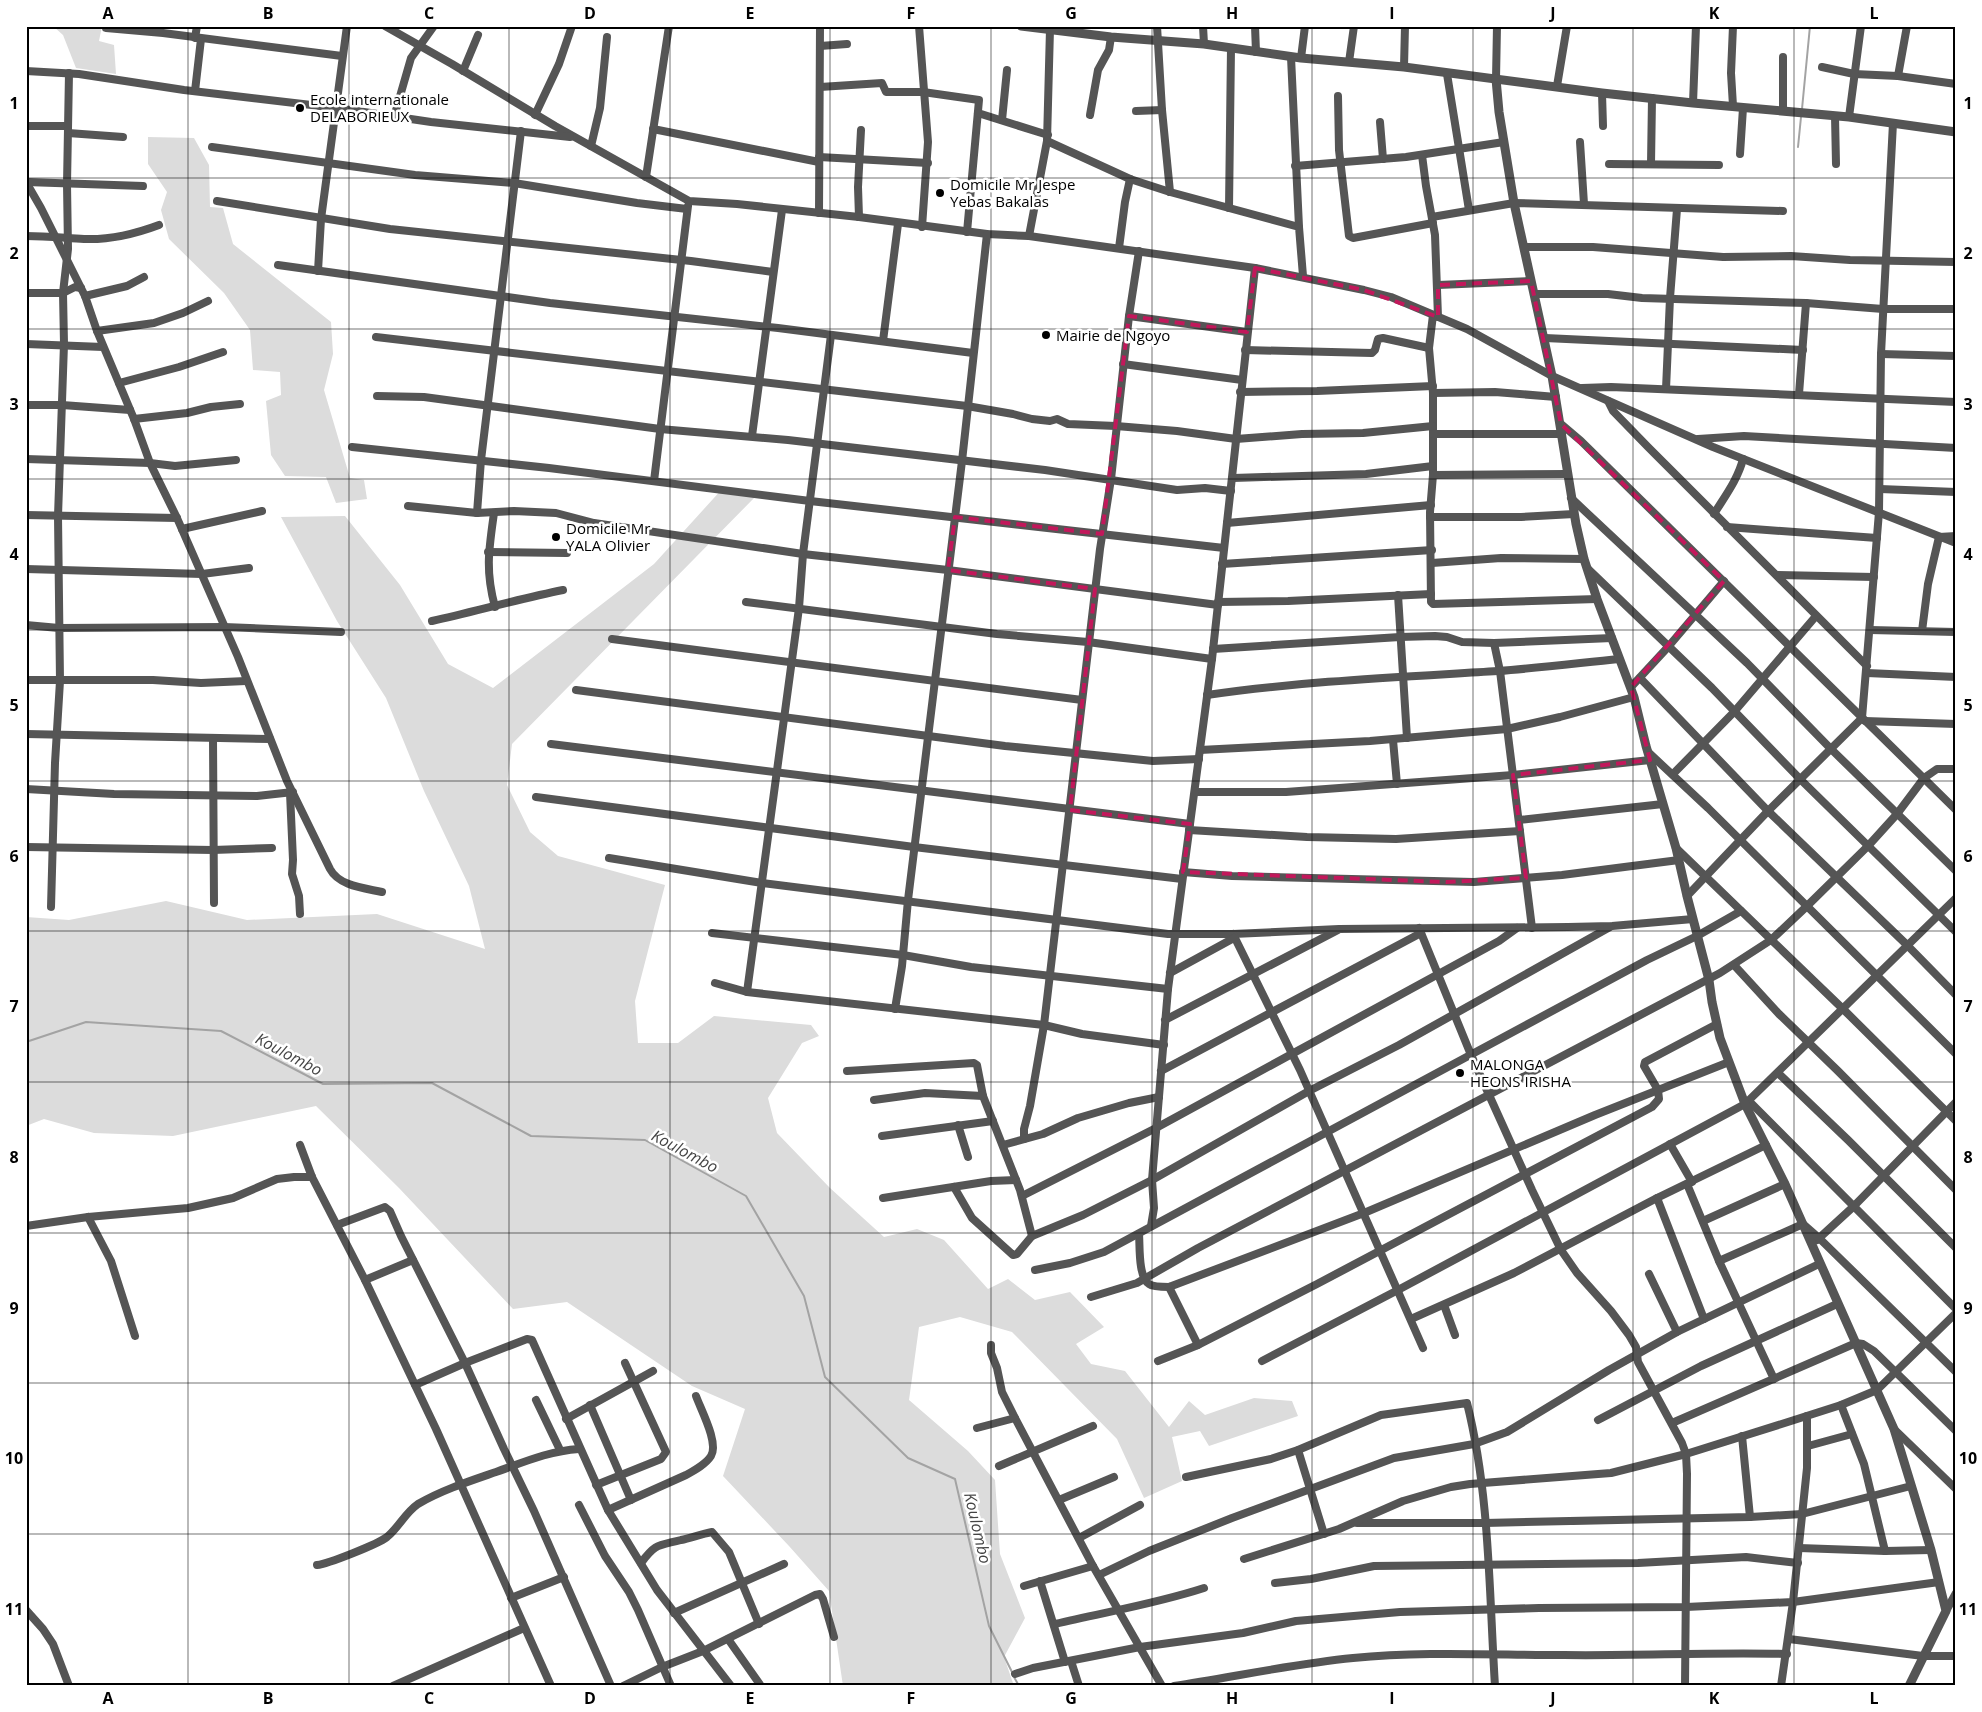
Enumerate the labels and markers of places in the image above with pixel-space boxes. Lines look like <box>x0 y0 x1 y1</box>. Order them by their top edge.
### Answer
place label: Ecole internationale DELABORIEUX <box>310 89 449 126</box>
marker: Ecole internationale DELABORIEUX <box>294 102 306 114</box>
place label: Domicile Mr Jespe Yebas Bakalas <box>950 174 1075 211</box>
marker: Domicile Mr Jespe Yebas Bakalas <box>934 187 946 199</box>
place label: Mairie de Ngoyo <box>1056 325 1170 345</box>
marker: Mairie de Ngoyo <box>1040 329 1052 341</box>
place label: Domicile Mr YALA Olivier <box>566 518 650 555</box>
marker: Domicile Mr YALA Olivier <box>550 531 562 543</box>
place label: MALONGA HEONS IRISHA <box>1470 1054 1571 1091</box>
marker: MALONGA HEONS IRISHA <box>1454 1067 1466 1079</box>

